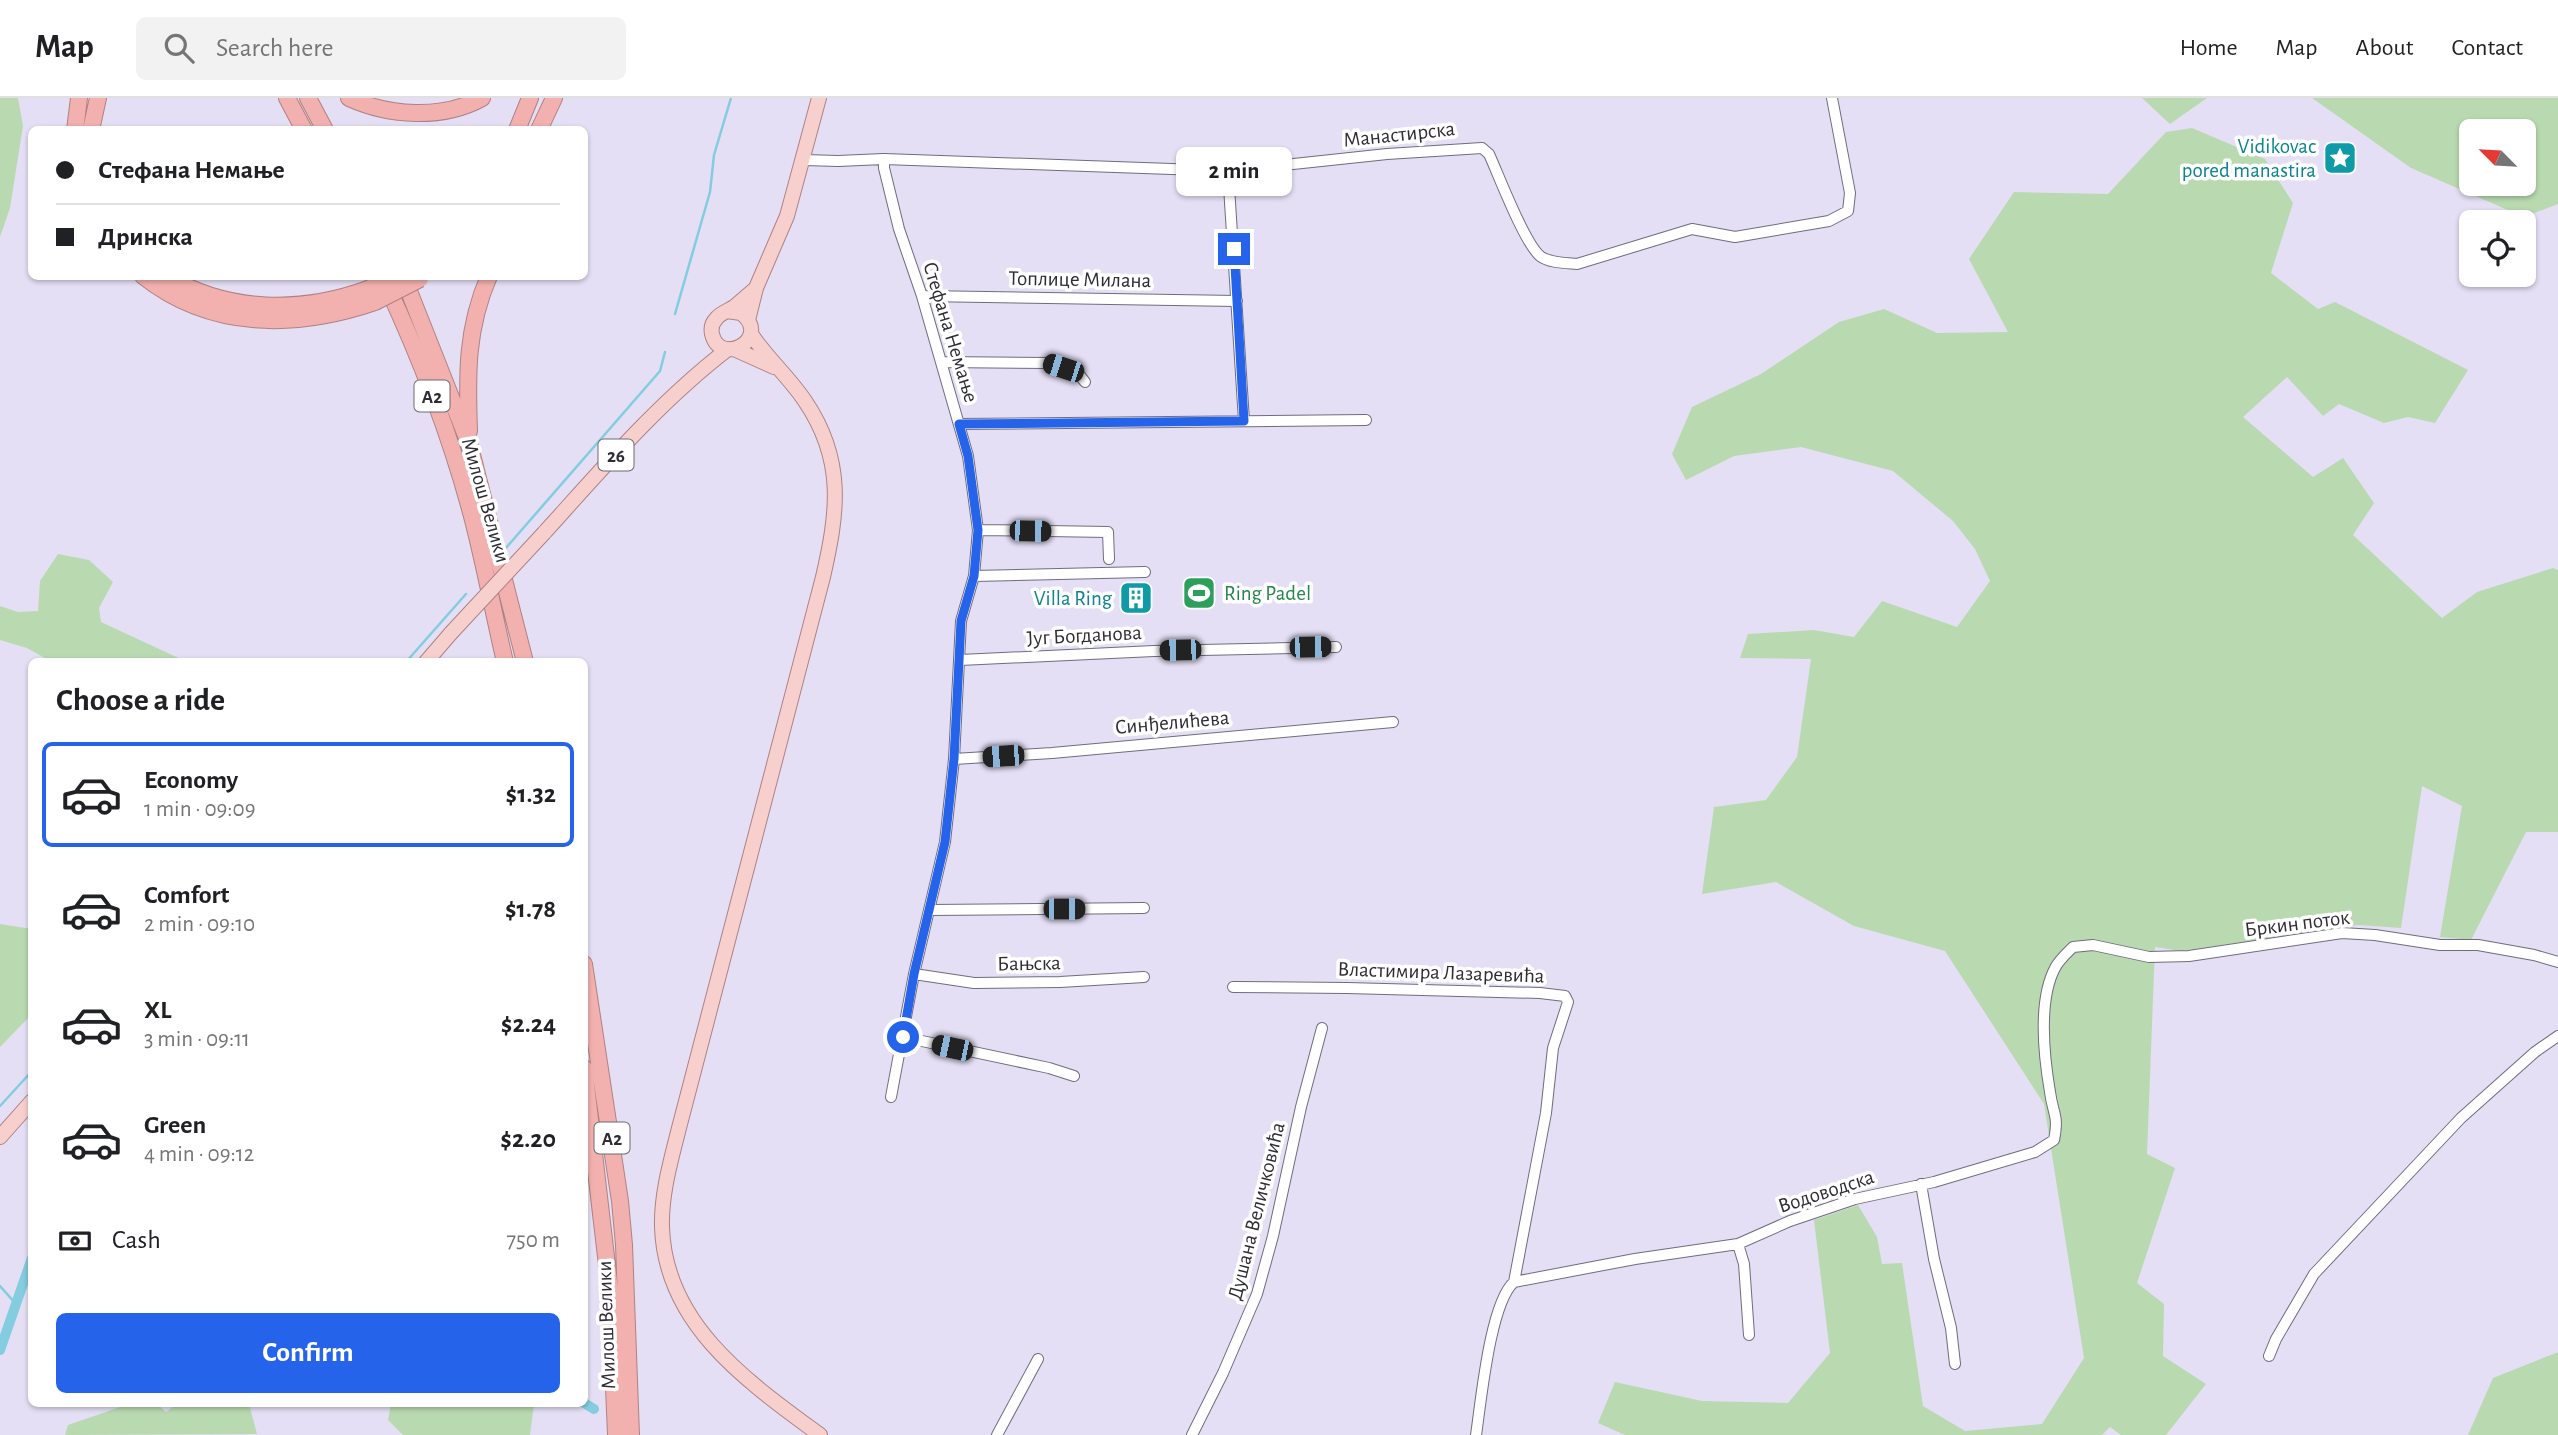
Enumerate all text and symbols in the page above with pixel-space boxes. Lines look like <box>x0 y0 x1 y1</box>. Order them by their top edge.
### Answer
search box <box>136 17 626 80</box>
icon: search <box>160 29 198 67</box>
text: Map <box>35 31 94 64</box>
text: Search here <box>216 35 334 61</box>
text: Home <box>2180 36 2238 60</box>
text: Map <box>2276 36 2318 60</box>
text: About <box>2356 36 2413 60</box>
text: Contact <box>2451 36 2523 60</box>
street label: Манастирска <box>1342 118 1456 151</box>
north arrow <box>2459 119 2536 196</box>
map controls <box>2459 119 2536 287</box>
place label: Vidikovac pored manastira <box>2182 136 2316 181</box>
place icon: Vidikovac pored manastira <box>2321 139 2359 177</box>
callout: 2 min <box>1176 148 1292 197</box>
text: Стефана Немање <box>98 157 285 183</box>
text: 2 min <box>1208 160 1260 183</box>
button: locate <box>2459 210 2536 287</box>
text: Дринска <box>98 224 193 250</box>
route end <box>1218 233 1250 265</box>
street label: Стефана Немање <box>919 259 982 405</box>
street label: Топлице Милана <box>1009 268 1152 291</box>
car <box>1040 352 1087 384</box>
road number: A2 <box>414 380 450 412</box>
street label: Милош Велики <box>458 435 513 565</box>
road number: 26 <box>598 440 634 470</box>
car <box>1009 520 1052 542</box>
sports icon: Ring Padel <box>1180 574 1218 612</box>
building icon: Villa Ring <box>1117 579 1155 617</box>
place label: Ring Padel <box>1224 583 1311 604</box>
place label: Villa Ring <box>1034 588 1113 609</box>
street label: Југ Богданова <box>1026 622 1143 649</box>
car <box>1289 636 1332 658</box>
car <box>1159 639 1202 661</box>
text: Choose a ride <box>56 684 225 716</box>
street label: Синђелићева <box>1114 707 1230 738</box>
car <box>982 744 1025 768</box>
icon: car <box>60 763 123 826</box>
text: Economy <box>144 767 238 793</box>
text: $1.32 <box>506 781 556 807</box>
text: 1 min · 09:09 <box>144 798 256 821</box>
icon: car <box>60 878 123 941</box>
text: Comfort <box>144 882 229 908</box>
text: $1.78 <box>505 896 556 922</box>
car <box>1044 899 1086 920</box>
street label: Бркин поток <box>2243 907 2351 940</box>
text: 2 min · 09:10 <box>144 913 255 936</box>
street label: Бањска <box>997 952 1061 975</box>
street label: Властимира Лазаревића <box>1337 958 1545 987</box>
icon: car <box>60 993 123 1056</box>
text: XL <box>144 997 171 1023</box>
text: $2.24 <box>501 1011 556 1037</box>
route start <box>887 1021 919 1053</box>
text: 3 min · 09:11 <box>144 1028 250 1051</box>
car <box>930 1033 975 1063</box>
icon: car <box>60 1108 123 1171</box>
text: Green <box>144 1112 206 1138</box>
street label: Душана Величковића <box>1224 1120 1289 1302</box>
road number: A2 <box>594 1122 630 1154</box>
text: $2.20 <box>500 1126 556 1152</box>
text: 4 min · 09:12 <box>144 1143 254 1166</box>
street label: Водоводска <box>1776 1166 1877 1217</box>
icon: cash <box>56 1222 94 1260</box>
text: Cash <box>112 1227 161 1253</box>
text: 750 m <box>506 1229 560 1252</box>
street label: Милош Велики <box>594 1260 619 1390</box>
button: Confirm <box>56 1313 560 1393</box>

